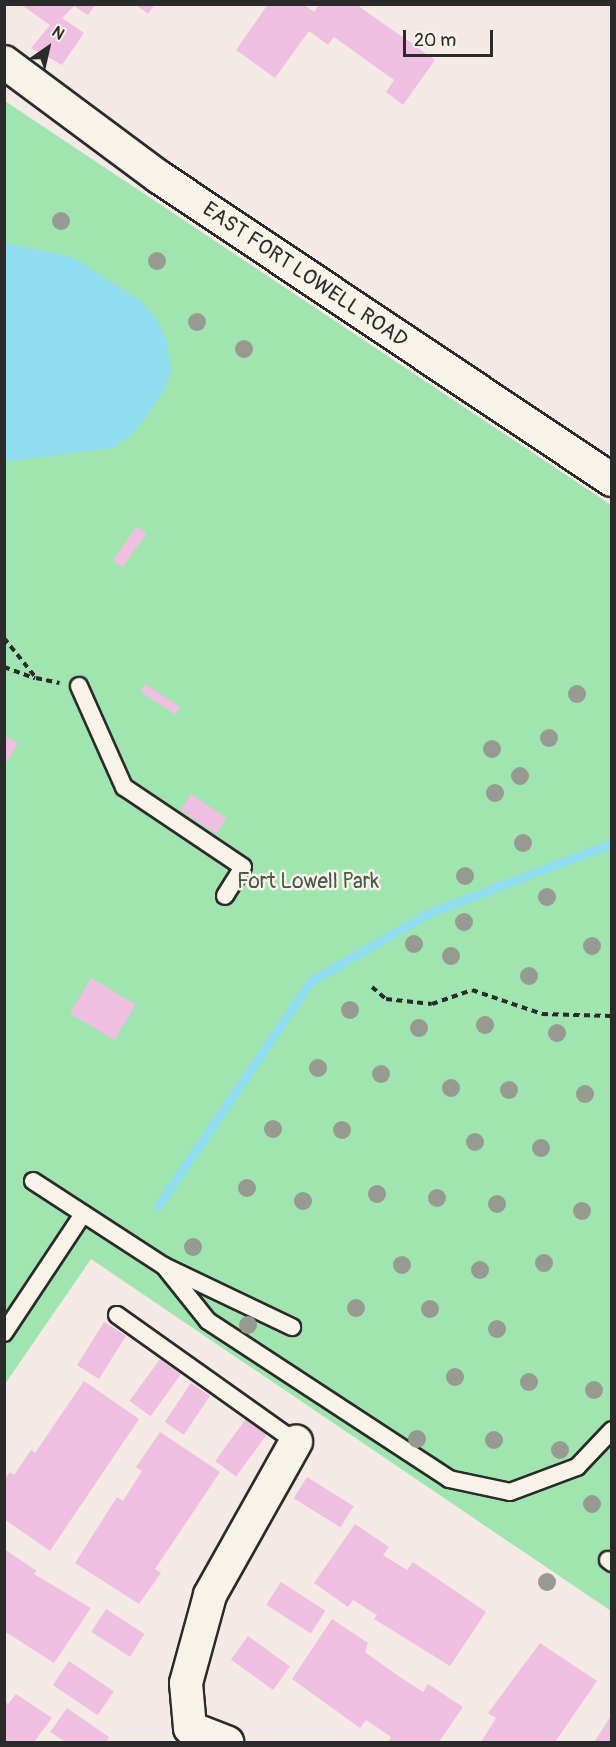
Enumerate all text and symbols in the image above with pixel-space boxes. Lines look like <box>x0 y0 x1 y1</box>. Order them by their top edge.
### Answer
north arrow <box>18 18 78 78</box>
scale bar <box>406 18 496 56</box>
text: N <box>48 22 68 44</box>
text: 20 m <box>414 29 456 52</box>
street label: EAST FORT LOWELL ROAD <box>198 197 412 353</box>
park label: Fort Lowell Park <box>237 869 379 895</box>

